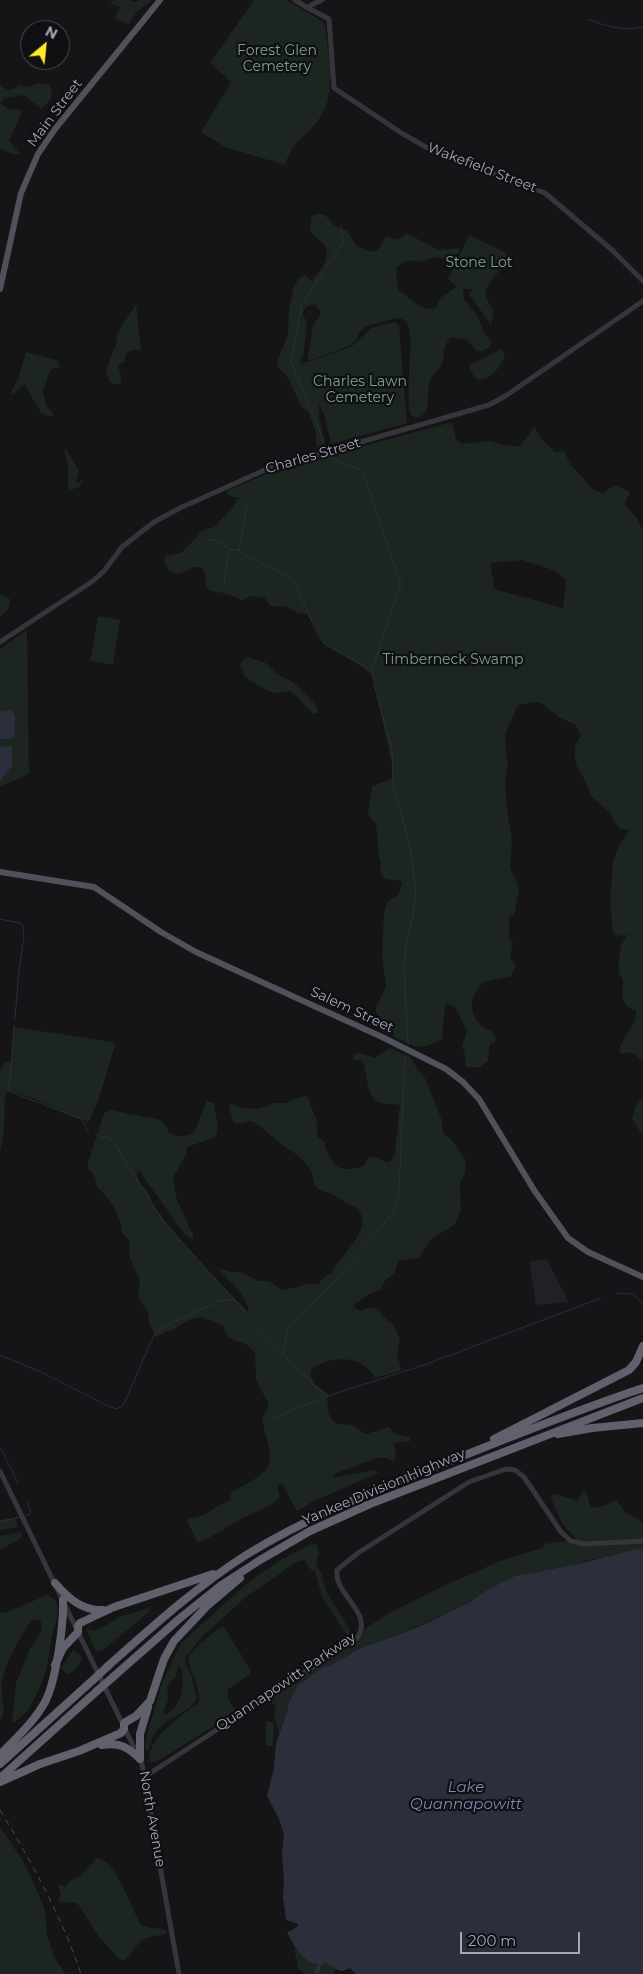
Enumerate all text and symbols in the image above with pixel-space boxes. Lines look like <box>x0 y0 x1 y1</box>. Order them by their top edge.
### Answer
north arrow <box>20 20 70 70</box>
text: N <box>42 22 61 43</box>
park label: Forest Glen Cemetery <box>237 43 317 75</box>
street label: Main Street <box>24 76 86 150</box>
street label: Wakefield Street <box>425 139 539 197</box>
park label: Stone Lot <box>446 255 512 271</box>
park label: Charles Lawn Cemetery <box>313 374 407 407</box>
street label: Charles Street <box>263 434 363 478</box>
park label: Timberneck Swamp <box>383 652 523 668</box>
street label: Salem Street <box>308 983 396 1037</box>
street label: Yankee Division Highway <box>300 1445 468 1529</box>
street label: Quannapowitt Parkway <box>213 1629 359 1735</box>
street label: North Avenue <box>135 1769 169 1869</box>
water label: Lake Quannapowitt <box>410 1779 522 1814</box>
scale bar <box>463 1922 583 1954</box>
text: 200 m <box>468 1931 516 1950</box>

